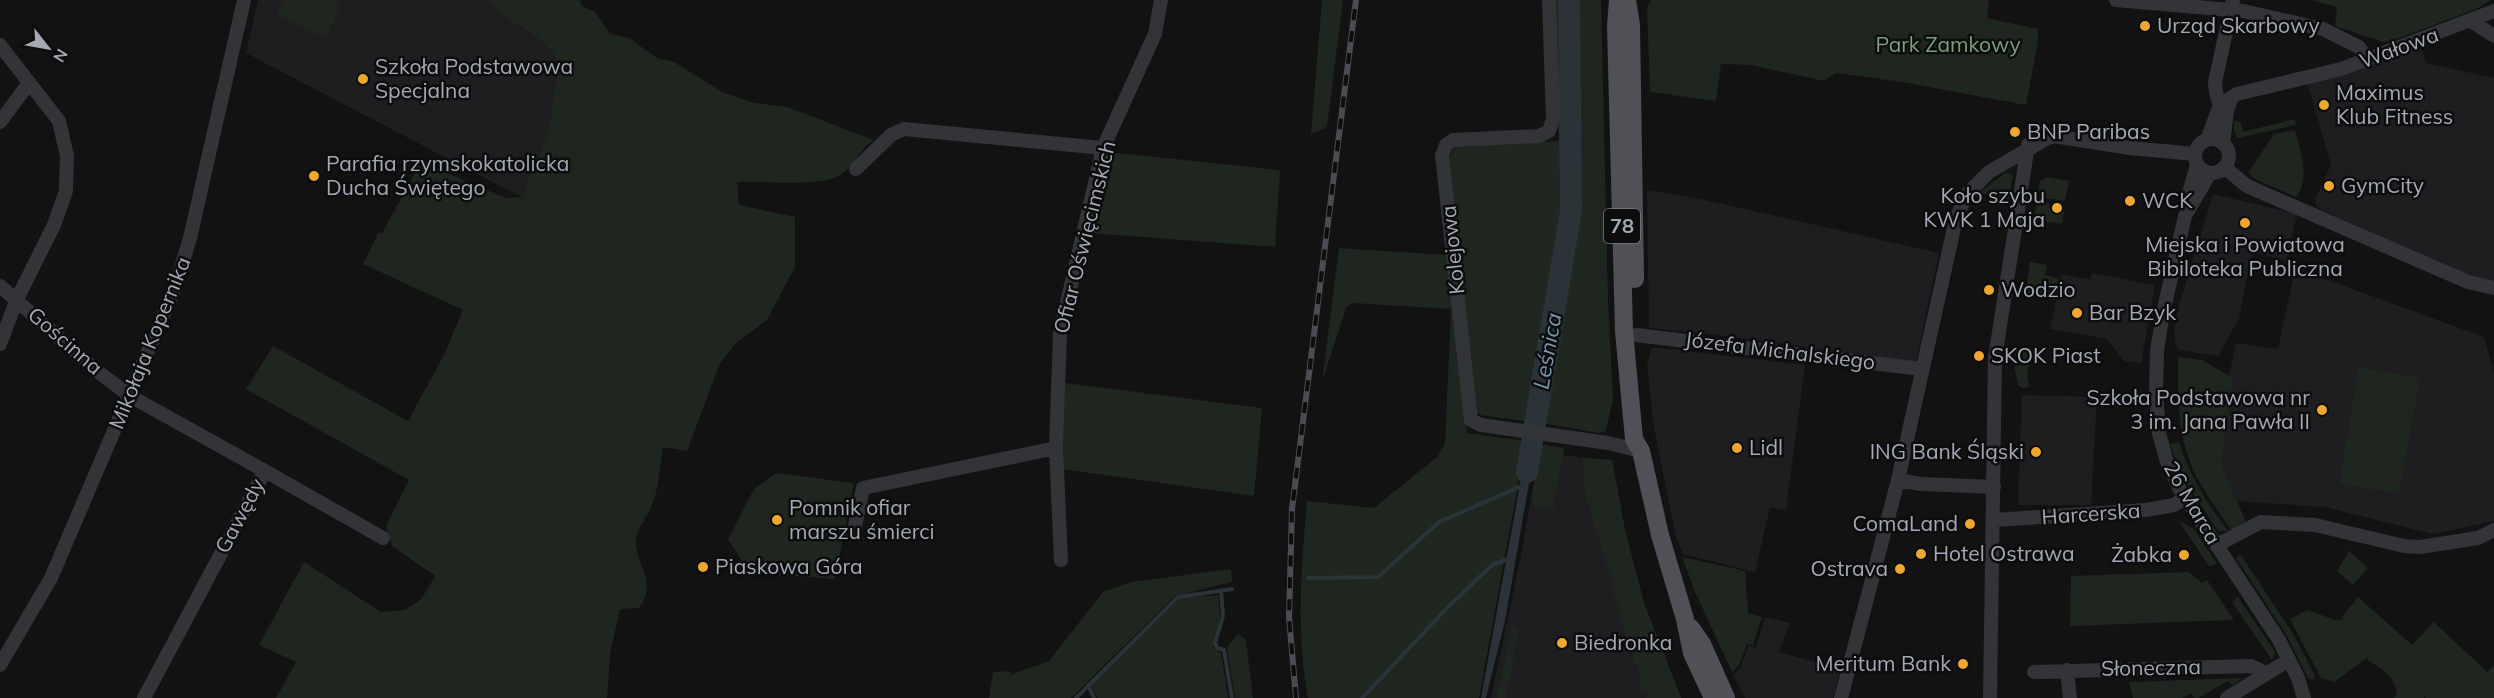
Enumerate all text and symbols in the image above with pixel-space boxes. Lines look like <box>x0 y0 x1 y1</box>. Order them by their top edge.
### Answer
place label: Urząd Skarbowy <box>2157 12 2320 38</box>
north arrow <box>18 18 78 78</box>
marker: Urząd Skarbowy <box>2138 19 2152 33</box>
street label: Wałowa <box>2356 21 2442 73</box>
park label: Park Zamkowy <box>1875 31 2021 57</box>
text: N <box>49 45 73 66</box>
place label: Szkoła Podstawowa Specjalna <box>375 53 573 103</box>
marker: Szkoła Podstawowa Specjalna <box>356 72 370 86</box>
place label: Maximus Klub Fitness <box>2336 79 2453 129</box>
marker: Maximus Klub Fitness <box>2317 98 2331 112</box>
place label: BNP Paribas <box>2027 118 2150 144</box>
marker: BNP Paribas <box>2008 125 2022 139</box>
street label: Ofiar Oświęcimskich <box>1047 138 1121 336</box>
place label: Parafia rzymskokatolicka Ducha Świętego <box>326 150 569 200</box>
marker: Parafia rzymskokatolicka Ducha Świętego <box>307 169 321 183</box>
place label: GymCity <box>2341 172 2424 198</box>
marker: GymCity <box>2322 179 2336 193</box>
place label: Koło szybu KWK 1 Maja <box>1924 182 2045 232</box>
place label: WCK <box>2142 187 2193 213</box>
marker: WCK <box>2123 194 2137 208</box>
marker: Koło szybu KWK 1 Maja <box>2050 201 2064 215</box>
street label: Kolejowa <box>1434 205 1470 296</box>
road number: 78 <box>1604 209 1640 243</box>
marker: Miejska i Powiatowa Bibiloteka Publiczna <box>2238 216 2252 230</box>
place label: Miejska i Powiatowa Bibiloteka Publiczna <box>2145 231 2345 281</box>
street label: Mikołaja Kopernika <box>103 253 196 433</box>
place label: Wodzio <box>2001 276 2076 302</box>
marker: Wodzio <box>1982 283 1996 297</box>
place label: Bar Bzyk <box>2089 299 2176 325</box>
street label: Gościnna <box>23 301 108 380</box>
marker: Bar Bzyk <box>2070 306 2084 320</box>
water label: Leśnica <box>1527 311 1567 391</box>
street label: Józefa Michalskiego <box>1683 325 1877 375</box>
place label: SKOK Piast <box>1991 342 2101 368</box>
marker: SKOK Piast <box>1972 349 1986 363</box>
place label: Szkoła Podstawowa nr 3 im. Jana Pawła II <box>2086 384 2310 434</box>
marker: Szkoła Podstawowa nr 3 im. Jana Pawła II <box>2315 403 2329 417</box>
place label: Lidl <box>1749 434 1783 460</box>
place label: ING Bank Śląski <box>1870 438 2024 464</box>
marker: Lidl <box>1730 441 1744 455</box>
marker: ING Bank Śląski <box>2029 445 2043 459</box>
street label: 26 Marca <box>2159 456 2227 549</box>
street label: Gawędy <box>209 474 270 557</box>
place label: Pomnik ofiar marszu śmierci <box>789 494 935 544</box>
street label: Harcerska <box>2041 497 2141 529</box>
place label: ComaLand <box>1852 510 1958 536</box>
marker: Pomnik ofiar marszu śmierci <box>770 513 784 527</box>
marker: ComaLand <box>1963 517 1977 531</box>
place label: Hotel Ostrawa <box>1933 540 2075 566</box>
place label: Żabka <box>2111 541 2172 567</box>
marker: Hotel Ostrawa <box>1914 547 1928 561</box>
marker: Żabka <box>2177 548 2191 562</box>
place label: Piaskowa Góra <box>715 553 863 579</box>
place label: Ostrava <box>1811 555 1888 581</box>
marker: Piaskowa Góra <box>696 560 710 574</box>
marker: Ostrava <box>1893 562 1907 576</box>
place label: Biedronka <box>1574 629 1672 655</box>
marker: Biedronka <box>1555 636 1569 650</box>
place label: Meritum Bank <box>1816 650 1951 676</box>
street label: Słoneczna <box>2101 653 2201 681</box>
marker: Meritum Bank <box>1956 657 1970 671</box>

